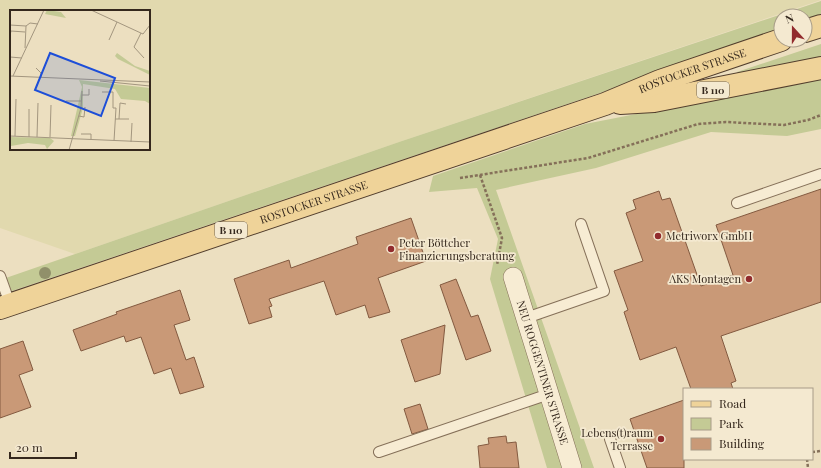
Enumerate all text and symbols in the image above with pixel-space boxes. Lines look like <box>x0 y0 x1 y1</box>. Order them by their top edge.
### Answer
north arrow <box>773 8 813 48</box>
inset map <box>10 10 150 150</box>
text: N <box>783 10 796 27</box>
street label: ROSTOCKER STRASSE <box>636 44 748 96</box>
road number: B 110 <box>697 82 729 98</box>
street label: ROSTOCKER STRASSE <box>258 177 370 227</box>
road number: B 110 <box>215 222 247 238</box>
place label: Metriworx GmbH <box>666 228 752 243</box>
marker: Metriworx GmbH <box>653 231 663 241</box>
place label: Peter Böttcher Finanzierungsberatung <box>399 235 514 263</box>
marker: Peter Böttcher Finanzierungsberatung <box>386 244 396 254</box>
place label: AKS Montagen <box>668 271 741 286</box>
marker: AKS Montagen <box>744 274 754 284</box>
street label: NEU ROGGENTINER STRASSE <box>514 298 572 447</box>
legend <box>683 388 813 460</box>
text: Road <box>719 395 746 411</box>
text: Park <box>719 415 744 431</box>
place label: Lebens(t)raum Terrasse <box>581 425 653 453</box>
scale bar <box>10 434 76 460</box>
marker: Lebens(t)raum Terrasse <box>656 434 666 444</box>
text: Building <box>719 435 765 451</box>
text: 20 m <box>16 439 43 455</box>

